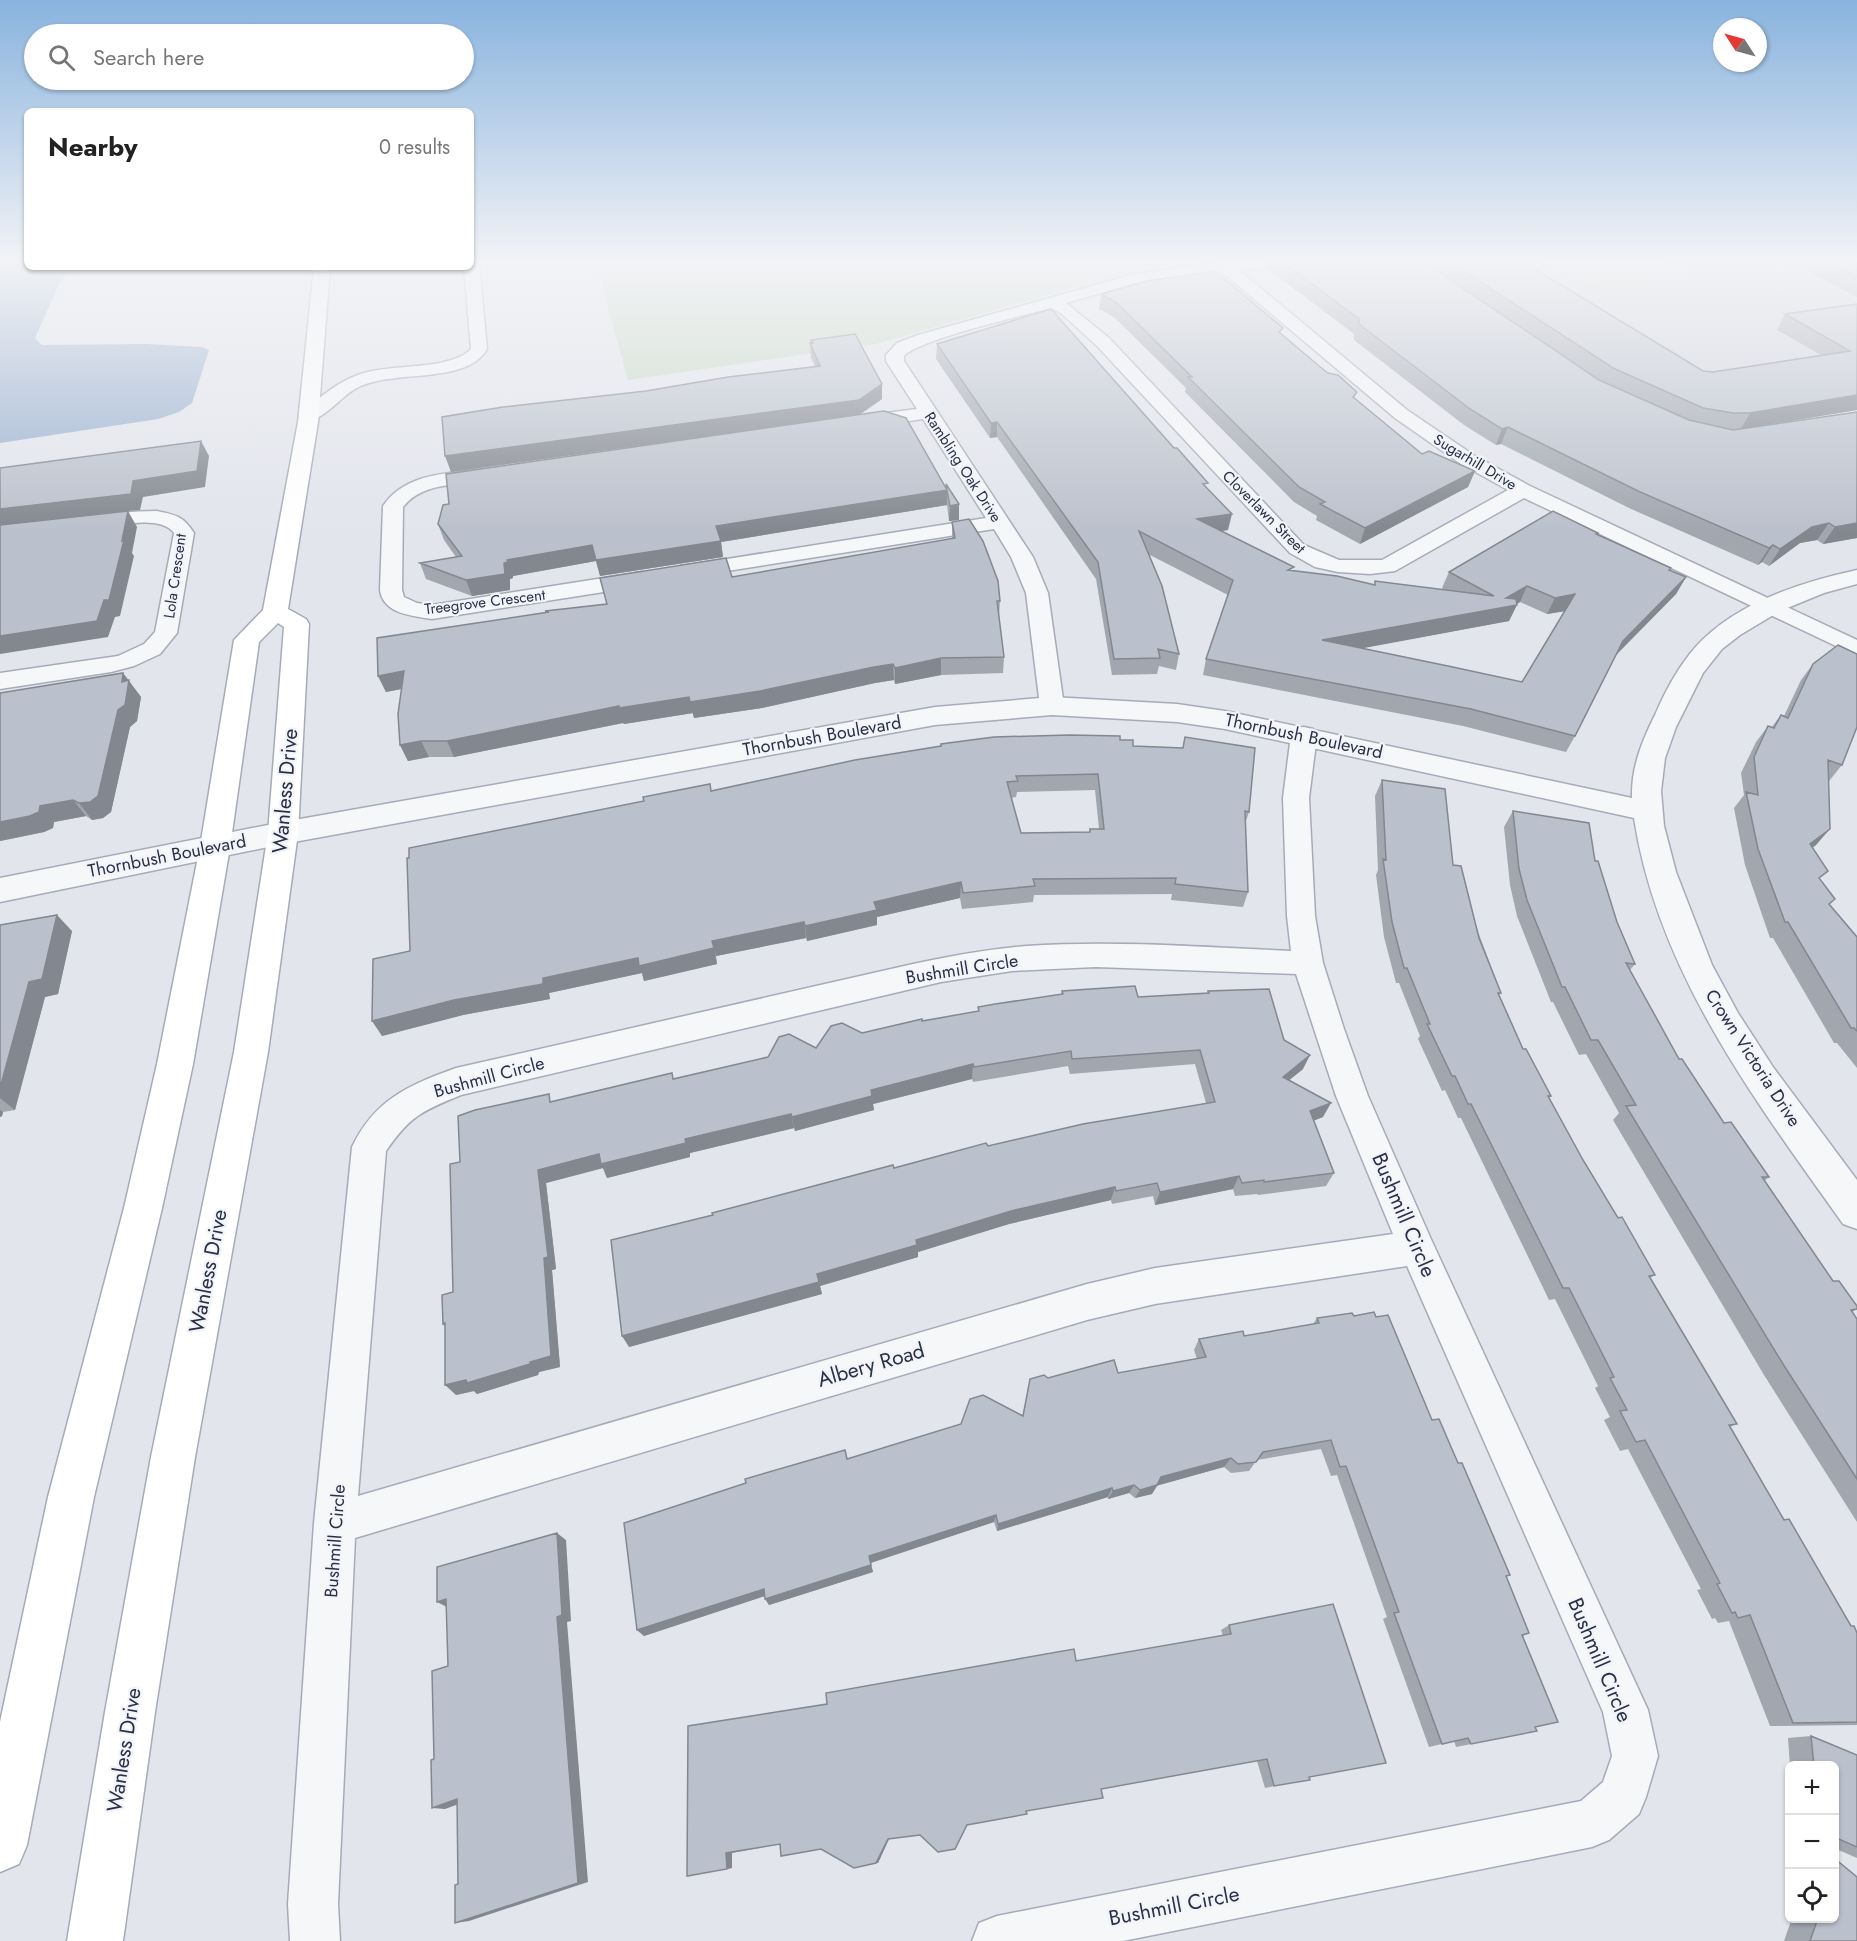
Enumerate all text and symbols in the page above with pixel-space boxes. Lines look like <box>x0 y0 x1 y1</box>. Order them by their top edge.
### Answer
north arrow <box>1713 18 1767 72</box>
search box <box>24 24 474 90</box>
icon: search <box>45 41 78 74</box>
text: Search here <box>93 41 204 73</box>
text: Nearby <box>48 128 137 166</box>
text: 0 results <box>379 133 450 162</box>
street label: Rambling Oak Drive <box>919 407 1007 527</box>
street label: Sugarhill Drive <box>1429 428 1521 496</box>
street label: Cloverlawn Street <box>1217 465 1311 559</box>
street label: Lola Crescent <box>158 532 192 620</box>
street label: Treegrove Crescent <box>423 584 547 620</box>
street label: Thornbush Boulevard <box>1223 707 1385 765</box>
street label: Thornbush Boulevard <box>741 709 903 763</box>
street label: Wanless Drive <box>265 727 305 855</box>
street label: Thornbush Boulevard <box>86 828 248 884</box>
street label: Bushmill Circle <box>904 947 1020 991</box>
street label: Crown Victoria Drive <box>1699 984 1807 1132</box>
street label: Bushmill Circle <box>431 1050 547 1104</box>
street label: Bushmill Circle <box>1364 1148 1444 1282</box>
street label: Wanless Drive <box>181 1206 235 1335</box>
street label: Albery Road <box>814 1335 928 1395</box>
street label: Bushmill Circle <box>318 1483 352 1599</box>
street label: Bushmill Circle <box>1560 1593 1640 1727</box>
street label: Wanless Drive <box>99 1686 149 1814</box>
map controls <box>1785 1761 1839 1923</box>
button: + <box>1785 1761 1839 1815</box>
button: − <box>1785 1815 1839 1869</box>
button: locate <box>1785 1869 1839 1923</box>
street label: Bushmill Circle <box>1106 1879 1242 1933</box>

